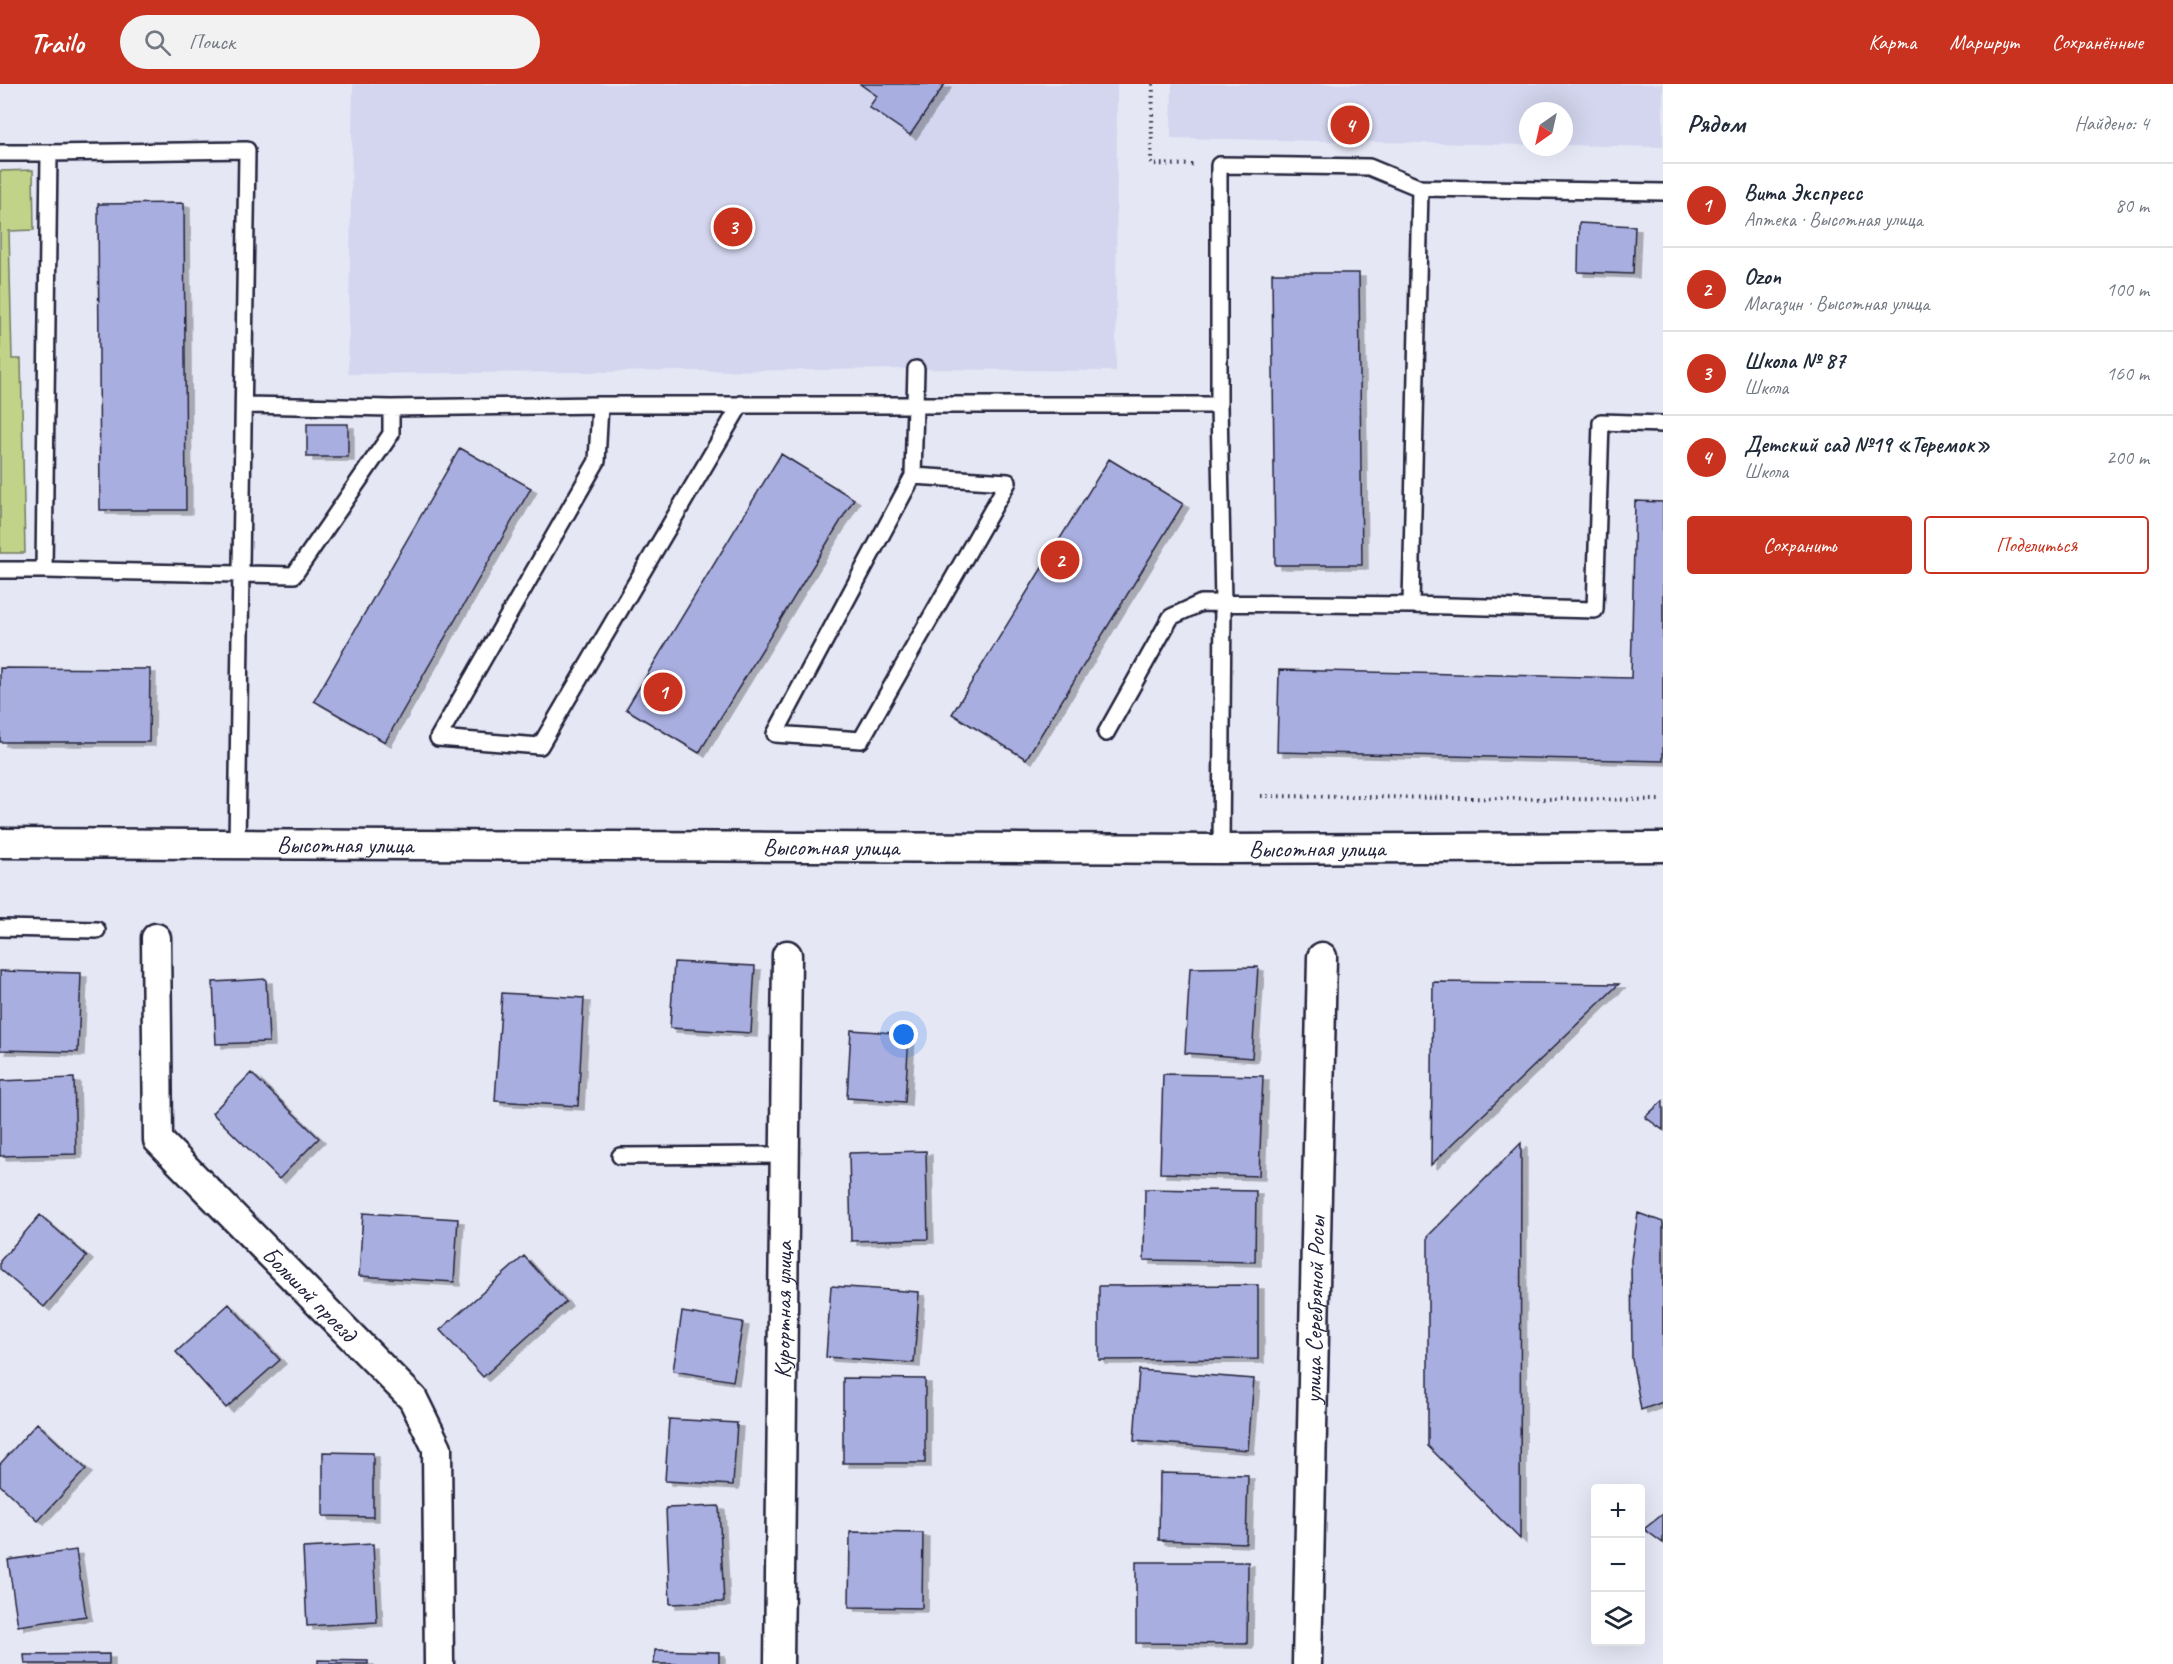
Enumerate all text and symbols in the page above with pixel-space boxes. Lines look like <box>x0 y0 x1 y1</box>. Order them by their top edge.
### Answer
search box <box>120 15 540 69</box>
text: Trailo <box>30 25 84 60</box>
icon: search <box>141 26 174 59</box>
text: Поиск <box>189 28 235 56</box>
text: Карта <box>1868 29 1917 55</box>
text: Маршрут <box>1950 29 2019 55</box>
text: Сохранённые <box>2052 29 2143 55</box>
pin: 4 <box>1330 102 1370 147</box>
north arrow <box>1519 102 1573 156</box>
text: Рядом <box>1687 107 1745 140</box>
text: Найдено: 4 <box>2074 111 2149 136</box>
text: Вита Экспресс <box>1744 179 1862 207</box>
text: 1 <box>1702 193 1711 218</box>
text: 80 m <box>2115 193 2149 218</box>
pin: 3 <box>714 204 752 250</box>
text: Аптека · Высотная улица <box>1744 207 1923 232</box>
text: Ozon <box>1744 263 1781 291</box>
text: 2 <box>1702 277 1711 302</box>
text: 100 m <box>2106 277 2149 302</box>
text: Магазин · Высотная улица <box>1744 291 1929 316</box>
text: Школа № 87 <box>1744 347 1845 375</box>
text: 3 <box>1702 361 1711 386</box>
text: 160 m <box>2106 361 2149 386</box>
text: Школа <box>1744 375 1788 400</box>
text: Детский сад №19 «Теремок» <box>1744 431 1990 459</box>
text: 4 <box>1702 445 1711 470</box>
text: 200 m <box>2106 445 2149 470</box>
text: Школа <box>1744 459 1788 484</box>
button: Сохранить <box>1687 516 1912 574</box>
button: Поделиться <box>1924 516 2149 574</box>
pin: 2 <box>1040 538 1080 582</box>
pin: 1 <box>644 670 682 714</box>
street label: Высотная улица <box>277 829 415 860</box>
street label: Высотная улица <box>763 832 901 862</box>
street label: Высотная улица <box>1249 833 1387 864</box>
your location <box>889 1020 918 1049</box>
street label: улица Серебряной Росы <box>1297 1214 1332 1406</box>
street label: Большой проезд <box>256 1240 365 1350</box>
street label: Курортная улица <box>767 1240 799 1379</box>
map controls <box>1591 1484 1645 1646</box>
button: + <box>1591 1484 1645 1538</box>
button: − <box>1591 1538 1645 1592</box>
button: layers <box>1591 1592 1645 1646</box>

